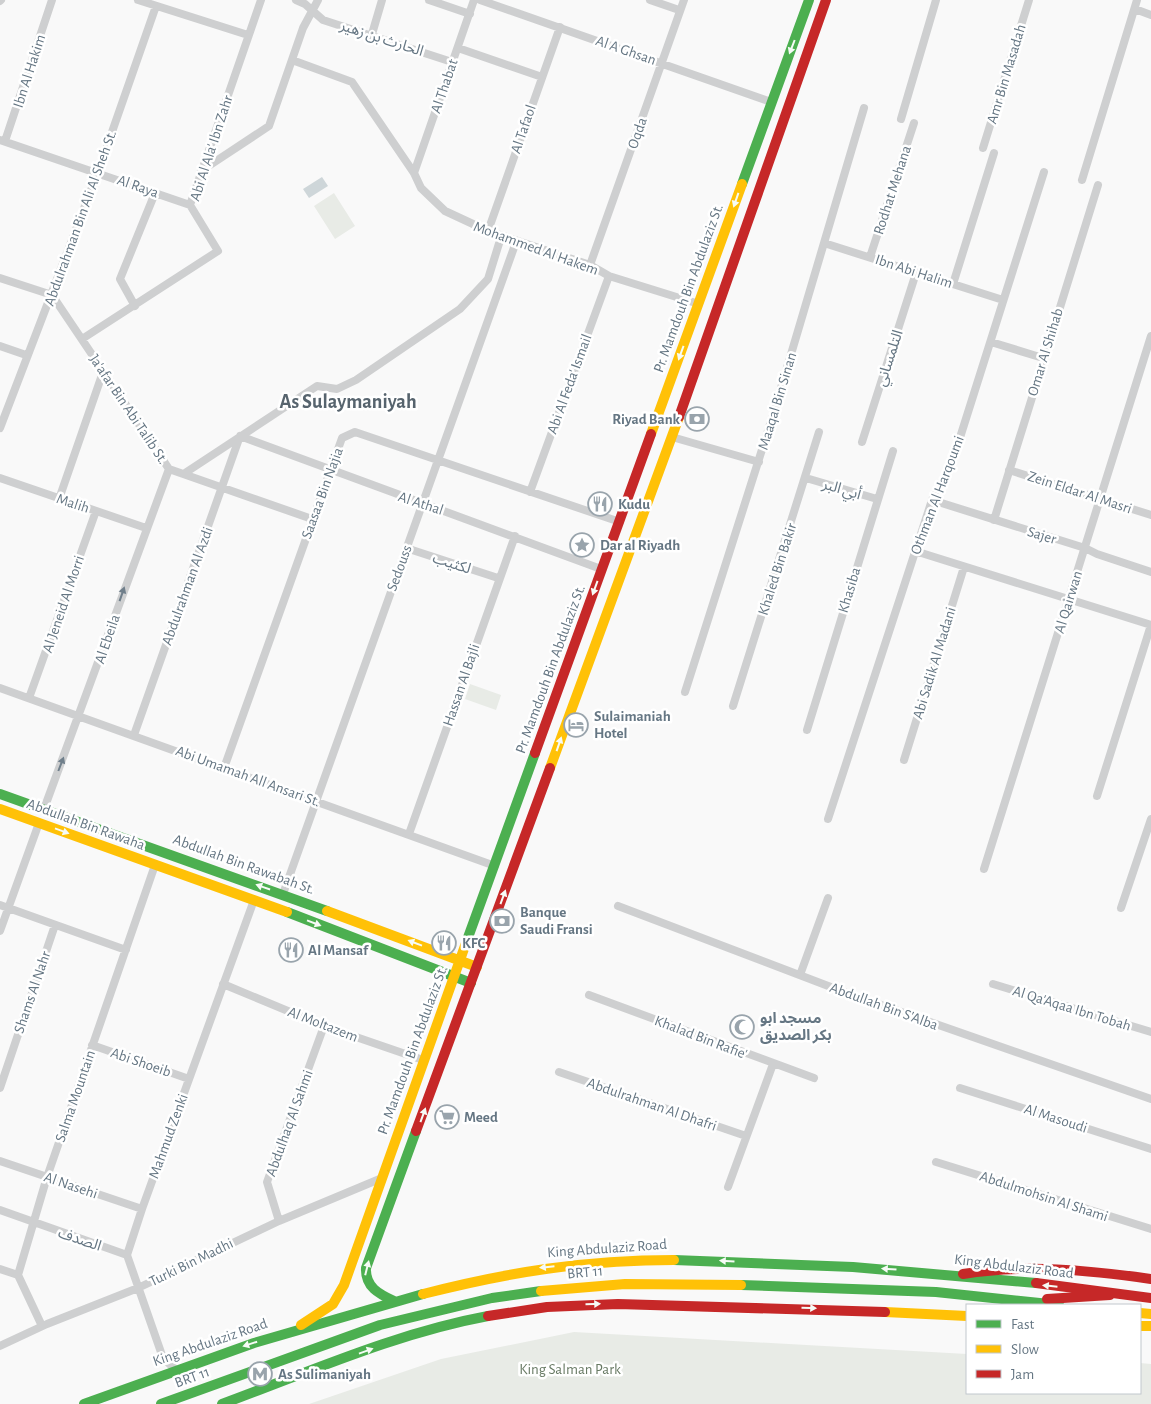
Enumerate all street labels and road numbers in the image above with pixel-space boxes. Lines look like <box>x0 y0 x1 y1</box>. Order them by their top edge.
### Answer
street label: الحارث بن زهير <box>337 18 425 60</box>
street label: Amr Bin Masadah <box>984 23 1029 126</box>
street label: Ibn Al Hakim <box>11 33 48 110</box>
street label: Al A Ghsan <box>594 33 658 68</box>
street label: Al Thabat <box>428 57 461 115</box>
street label: Abi Al Ala' Ibn Zahr <box>187 93 236 203</box>
street label: Al Tafaol <box>508 103 539 155</box>
street label: Oqda <box>625 116 650 151</box>
street label: Abdulrahman Bin Ali Al Sheh St. <box>42 128 119 308</box>
street label: Rodhat Mehana <box>871 144 914 237</box>
street label: Al Raya <box>115 172 161 201</box>
street label: Pr. Mamdouh Bin Abdulaziz St. <box>651 202 726 374</box>
street label: Mohammed Al Hakem <box>471 219 600 278</box>
street label: Ibn Abi Halim <box>873 252 954 291</box>
street label: Omar Al Shihab <box>1025 306 1066 398</box>
street label: التلمساني <box>873 328 909 389</box>
street label: Abi Al Feda' Ismail <box>544 332 594 436</box>
street label: Maaqal Bin Sinan <box>756 351 799 452</box>
street label: Ja'afar Bin Abi Talib St. <box>86 352 171 467</box>
street label: Othman Al Harqoumi <box>908 434 967 556</box>
street label: Saasaa Bin Najia <box>299 446 346 541</box>
street label: Zein Eldar Al Masri <box>1026 469 1134 516</box>
street label: أبي البر <box>819 474 864 506</box>
street label: Al Athal <box>396 489 445 518</box>
street label: Malih <box>54 491 91 516</box>
street label: Khaled Bin Bakir <box>756 521 799 617</box>
street label: Sajer <box>1026 524 1058 547</box>
street label: Abdulrahman Al Azdi <box>159 525 216 647</box>
street label: Sedouss <box>384 543 415 593</box>
street label: لكثيب <box>431 550 473 577</box>
street label: Al Jeneid Al Morri <box>40 554 87 655</box>
street label: Khasiba <box>835 566 864 615</box>
street label: Al Qairwan <box>1052 569 1085 635</box>
street label: Pr. Mamdouh Bin Abdulaziz St. <box>513 583 588 755</box>
street label: Abi Sadik Al Madani <box>910 605 959 721</box>
street label: Al Ebeila <box>92 613 123 666</box>
street label: Hassan Al Bajli <box>440 642 483 728</box>
street label: Abi Umamah All Ansari St. <box>174 743 322 810</box>
street label: Abdullah Bin Rawaha <box>25 796 147 853</box>
street label: Abdullah Bin Rawabah St. <box>171 832 317 897</box>
street label: Shams Al Nahr <box>11 949 54 1035</box>
street label: Pr. Mamdouh Bin Abdulaziz St. <box>375 964 450 1136</box>
street label: Abdullah Bin S'Alba <box>828 980 940 1033</box>
street label: Al Qa'Aqaa Ibn Tobah <box>1011 983 1133 1034</box>
street label: Al Moltazem <box>286 1004 360 1045</box>
street label: Khalad Bin Rafie' <box>652 1013 749 1062</box>
street label: Abi Shoeib <box>109 1045 173 1080</box>
street label: Salma Mountain <box>53 1048 98 1144</box>
street label: Abdulhaq Al Sahmi <box>263 1068 316 1178</box>
street label: Abdulrahman Al Dhafri <box>585 1075 719 1134</box>
street label: Mahmud Zenki <box>146 1092 191 1180</box>
street label: Al Masoudi <box>1022 1101 1089 1136</box>
street label: Al Nasehi <box>42 1169 100 1202</box>
street label: Abdulmohsin Al Shami <box>978 1169 1110 1224</box>
street label: الصدف <box>56 1225 103 1254</box>
street label: Turki Bin Madhi <box>147 1236 236 1289</box>
street label: King Abdulaziz Road <box>547 1237 668 1260</box>
street label: King Abdulaziz Road <box>953 1252 1075 1281</box>
street label: BRT 11 <box>566 1263 604 1282</box>
street label: King Abdulaziz Road <box>151 1316 270 1369</box>
street label: BRT 11 <box>173 1364 212 1391</box>

